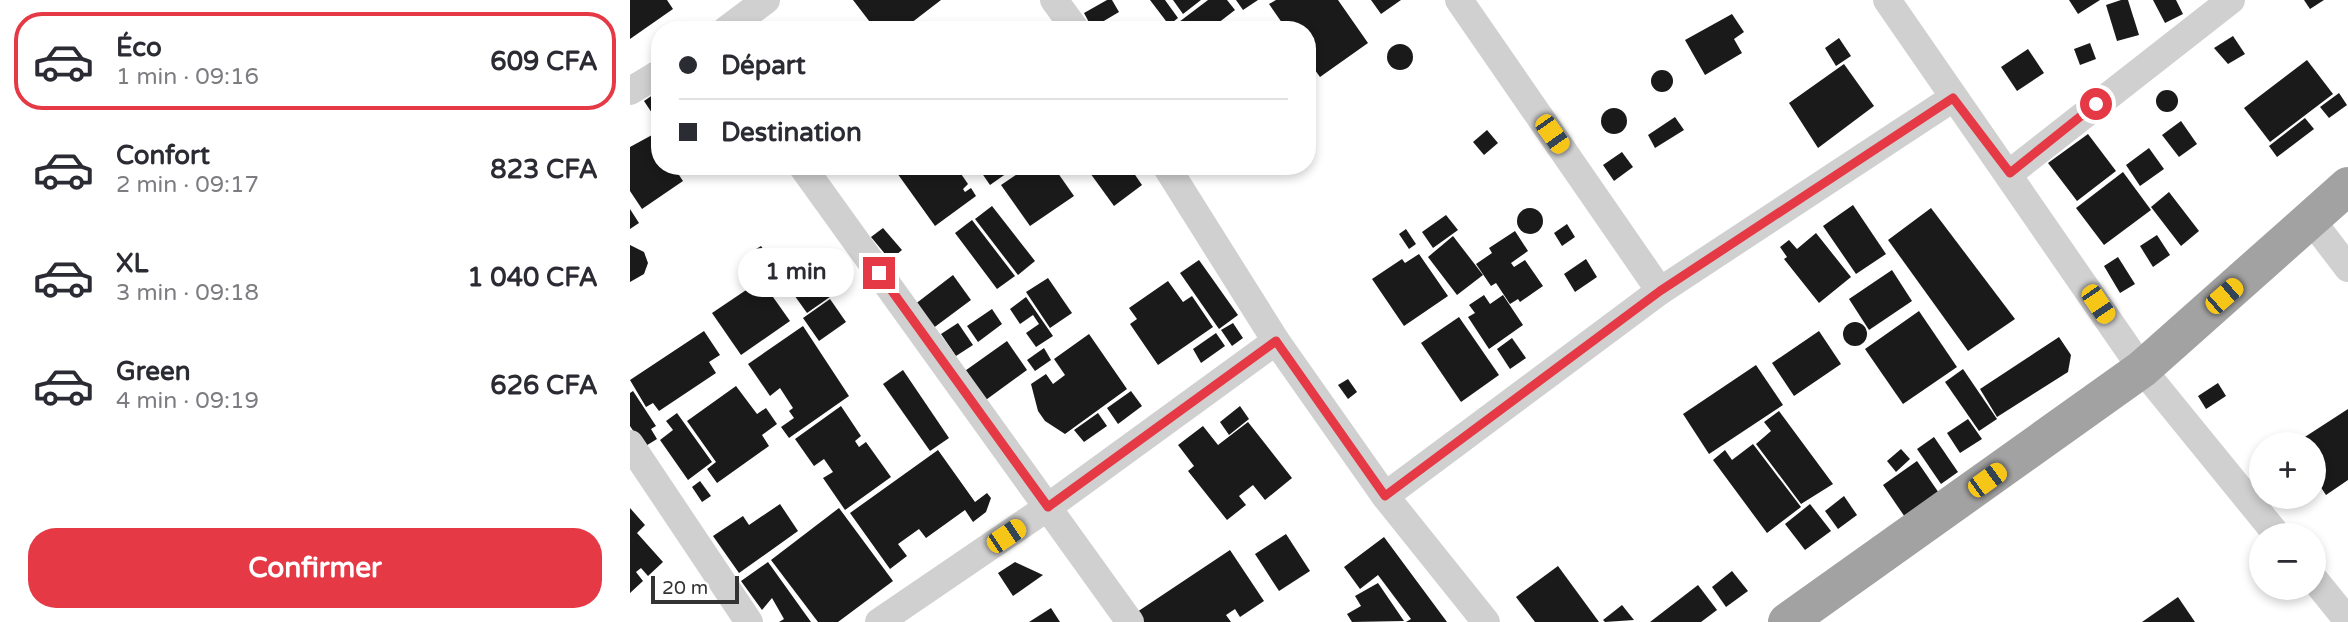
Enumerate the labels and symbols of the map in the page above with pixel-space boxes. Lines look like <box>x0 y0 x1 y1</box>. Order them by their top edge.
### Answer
route start <box>2080 88 2112 120</box>
car <box>1532 111 1573 157</box>
callout: 1 min <box>739 248 854 298</box>
route end <box>863 257 895 289</box>
car <box>2202 274 2247 318</box>
car <box>2078 281 2119 327</box>
car <box>1964 459 2011 501</box>
car <box>983 516 1030 556</box>
scale bar <box>651 573 738 605</box>

